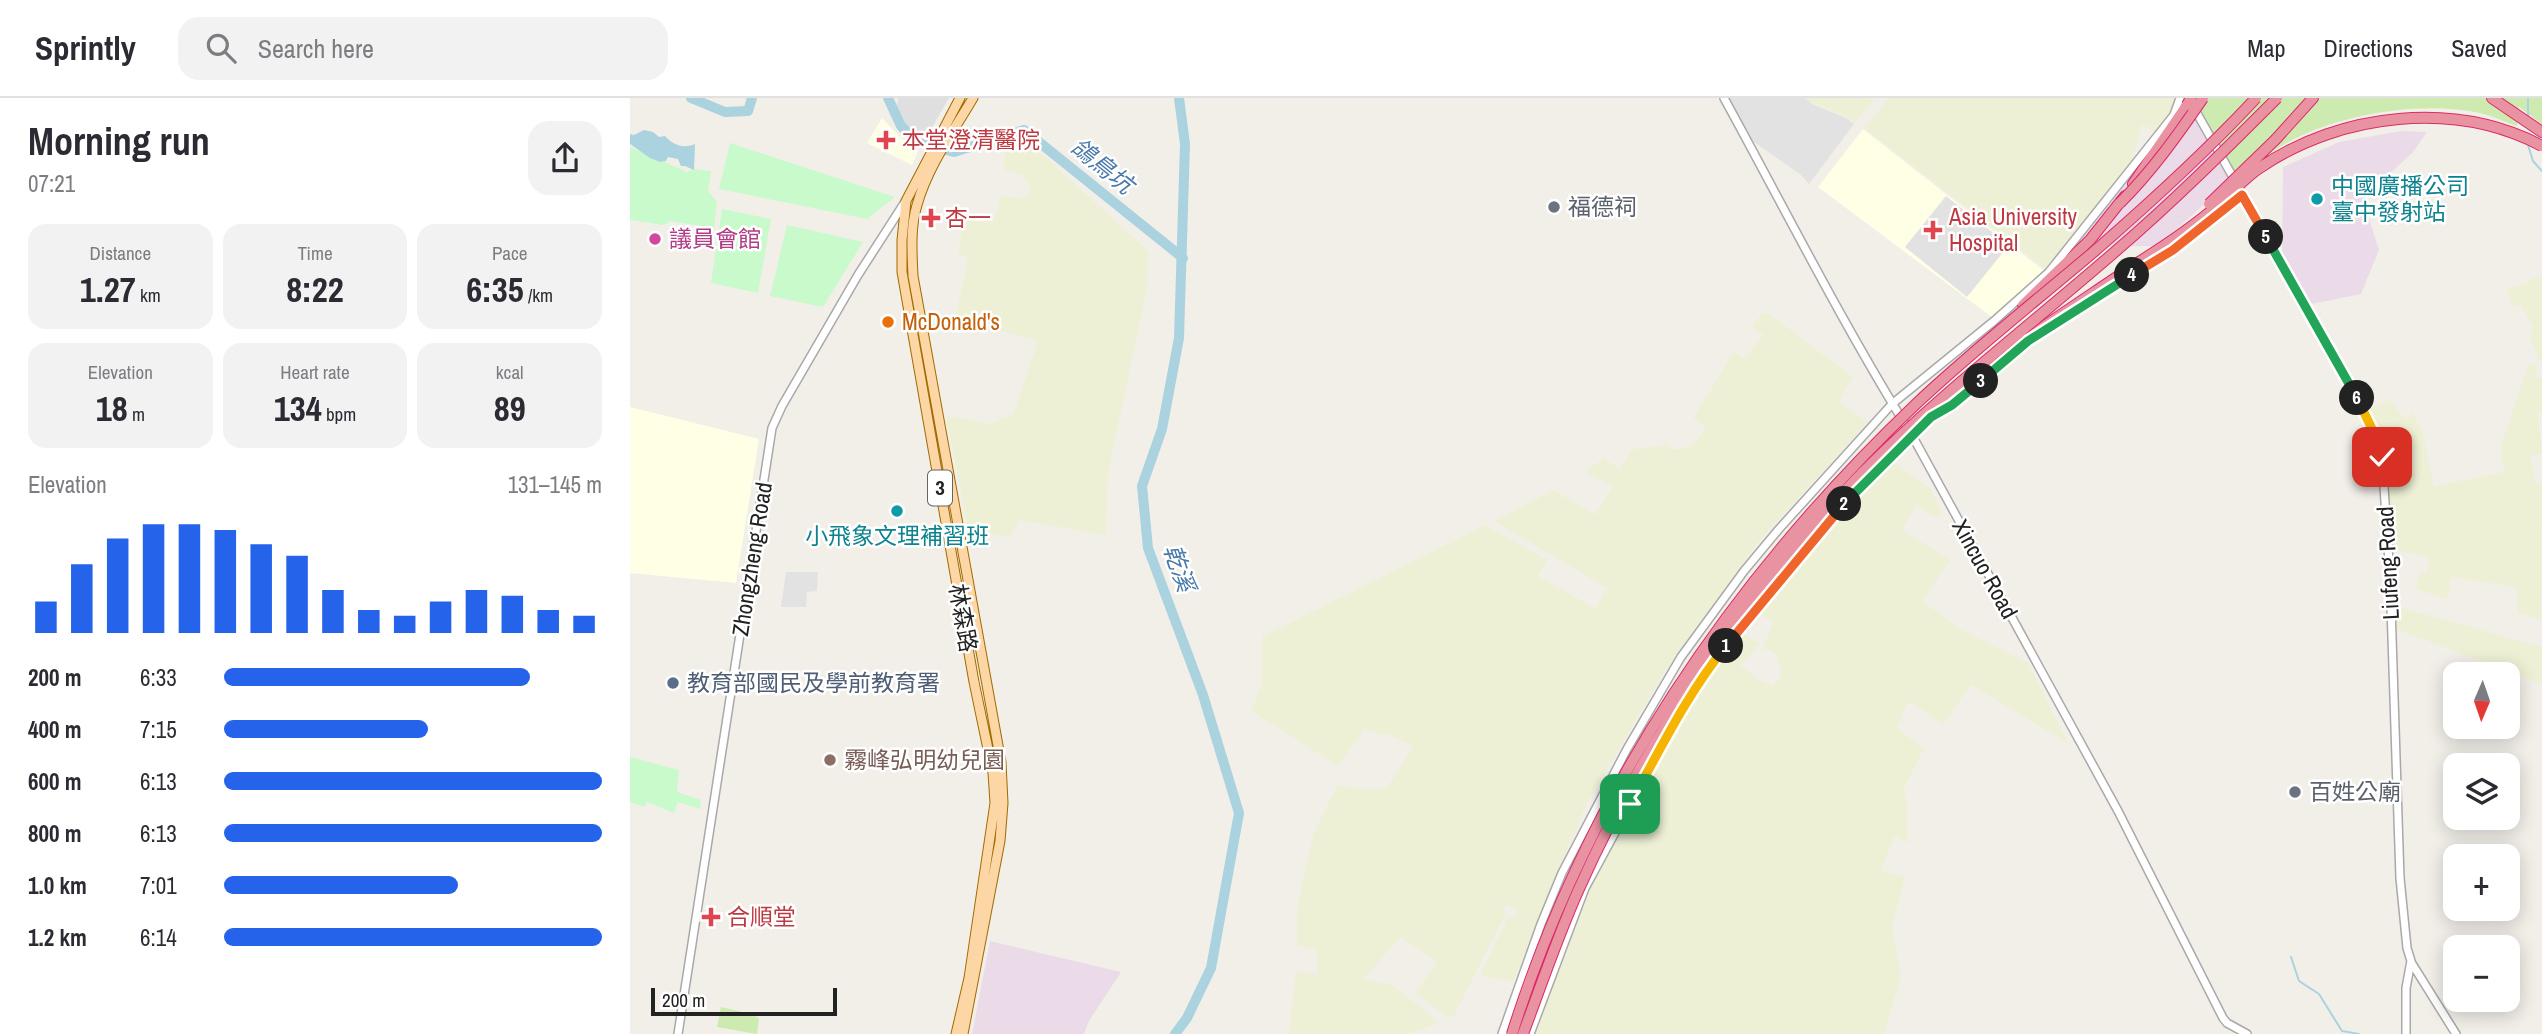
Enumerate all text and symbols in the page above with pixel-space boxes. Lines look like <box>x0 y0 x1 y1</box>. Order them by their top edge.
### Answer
search box <box>178 17 668 80</box>
text: Sprintly <box>35 26 136 70</box>
icon: search <box>202 29 240 67</box>
text: Search here <box>258 31 374 66</box>
text: Map <box>2247 32 2285 64</box>
text: Directions <box>2323 32 2413 64</box>
text: Saved <box>2451 32 2507 64</box>
text: Morning run <box>28 116 210 167</box>
button: share <box>528 121 602 195</box>
place label: 本堂澄清醫院 <box>902 124 1040 155</box>
marker: 本堂澄清醫院 <box>876 130 896 150</box>
water label: 鴿鳥坑 <box>1065 130 1143 202</box>
text: 07:21 <box>28 168 75 199</box>
place label: 中國廣播公司 臺中發射站 <box>2331 170 2469 227</box>
place label: 福德祠 <box>1568 191 1637 222</box>
marker: 中國廣播公司 臺中發射站 <box>2309 191 2325 207</box>
marker: 福德祠 <box>1546 199 1562 215</box>
place label: Asia University Hospital <box>1948 201 2077 258</box>
place label: 杏一 <box>945 202 991 233</box>
marker: 杏一 <box>923 210 939 226</box>
marker: Asia University Hospital <box>1923 220 1943 240</box>
pin: 5 <box>2248 220 2284 254</box>
place label: 議員會館 <box>669 223 761 254</box>
text: 5 <box>2261 223 2270 249</box>
marker: 議員會館 <box>647 231 663 247</box>
text: Distance <box>90 240 151 266</box>
text: Time <box>297 240 333 266</box>
text: Pace <box>492 240 527 266</box>
pin: 4 <box>2114 258 2150 292</box>
text: 4 <box>2127 261 2136 287</box>
text: 1.27 <box>80 266 136 313</box>
text: 8:22 <box>286 266 344 313</box>
text: 6:35 <box>466 266 524 313</box>
text: km <box>136 282 161 308</box>
text: /km <box>524 282 553 308</box>
place label: McDonald's <box>902 306 1000 337</box>
marker: McDonald's <box>880 314 896 330</box>
text: Elevation <box>88 359 153 385</box>
text: Heart rate <box>280 359 350 385</box>
text: kcal <box>496 359 524 385</box>
pin: 3 <box>1964 364 1998 398</box>
text: 3 <box>1976 367 1985 393</box>
pin: 6 <box>2340 380 2374 416</box>
text: 6 <box>2352 384 2361 410</box>
text: 18 <box>96 385 128 432</box>
text: 134 <box>274 385 322 432</box>
text: 89 <box>494 385 526 432</box>
text: m <box>128 401 145 427</box>
text: bpm <box>322 401 356 427</box>
pin <box>2352 427 2412 487</box>
icon: check <box>2363 438 2401 476</box>
text: Elevation <box>28 469 107 500</box>
text: 131–145 m <box>508 469 602 500</box>
road number: 3 <box>928 470 952 506</box>
street label: Zhongzheng Road <box>724 480 779 638</box>
pin: 2 <box>1826 486 1862 522</box>
text: 2 <box>1839 490 1848 516</box>
marker: 小飛象文理補習班 <box>889 503 905 519</box>
street label: Liufeng Road <box>2369 506 2406 620</box>
street label: Xincuo Road <box>1945 514 2025 624</box>
place label: 小飛象文理補習班 <box>805 520 989 551</box>
water label: 乾溪 <box>1157 540 1204 598</box>
street label: 林森路 <box>942 581 985 655</box>
pin: 1 <box>1708 628 1744 664</box>
text: 1 <box>1721 632 1730 658</box>
text: 200 m <box>28 662 81 693</box>
text: 6:33 <box>140 662 177 693</box>
north arrow <box>2443 662 2520 738</box>
map controls <box>2443 662 2520 1012</box>
place label: 教育部國民及學前教育署 <box>687 667 940 698</box>
marker: 教育部國民及學前教育署 <box>665 675 681 691</box>
text: 400 m <box>28 714 81 745</box>
text: 7:15 <box>140 714 177 745</box>
place label: 霧峰弘明幼兒園 <box>844 744 1005 775</box>
marker: 霧峰弘明幼兒園 <box>822 752 838 768</box>
button: layers <box>2443 753 2520 830</box>
text: 600 m <box>28 766 81 797</box>
text: 6:13 <box>140 766 177 797</box>
pin <box>1600 774 1660 834</box>
place label: 百姓公廟 <box>2309 776 2401 807</box>
marker: 百姓公廟 <box>2287 784 2303 800</box>
icon: arrive <box>1611 785 1649 823</box>
text: 800 m <box>28 818 81 849</box>
text: 6:13 <box>140 818 177 849</box>
button: + <box>2443 844 2520 921</box>
text: 1.0 km <box>28 870 87 901</box>
text: 7:01 <box>140 870 177 901</box>
place label: 合順堂 <box>727 901 796 932</box>
marker: 合順堂 <box>701 907 721 927</box>
text: 1.2 km <box>28 922 87 953</box>
text: 6:14 <box>140 922 177 953</box>
button: − <box>2443 935 2520 1012</box>
scale bar <box>651 985 836 1017</box>
text: 200 m <box>662 987 705 1013</box>

